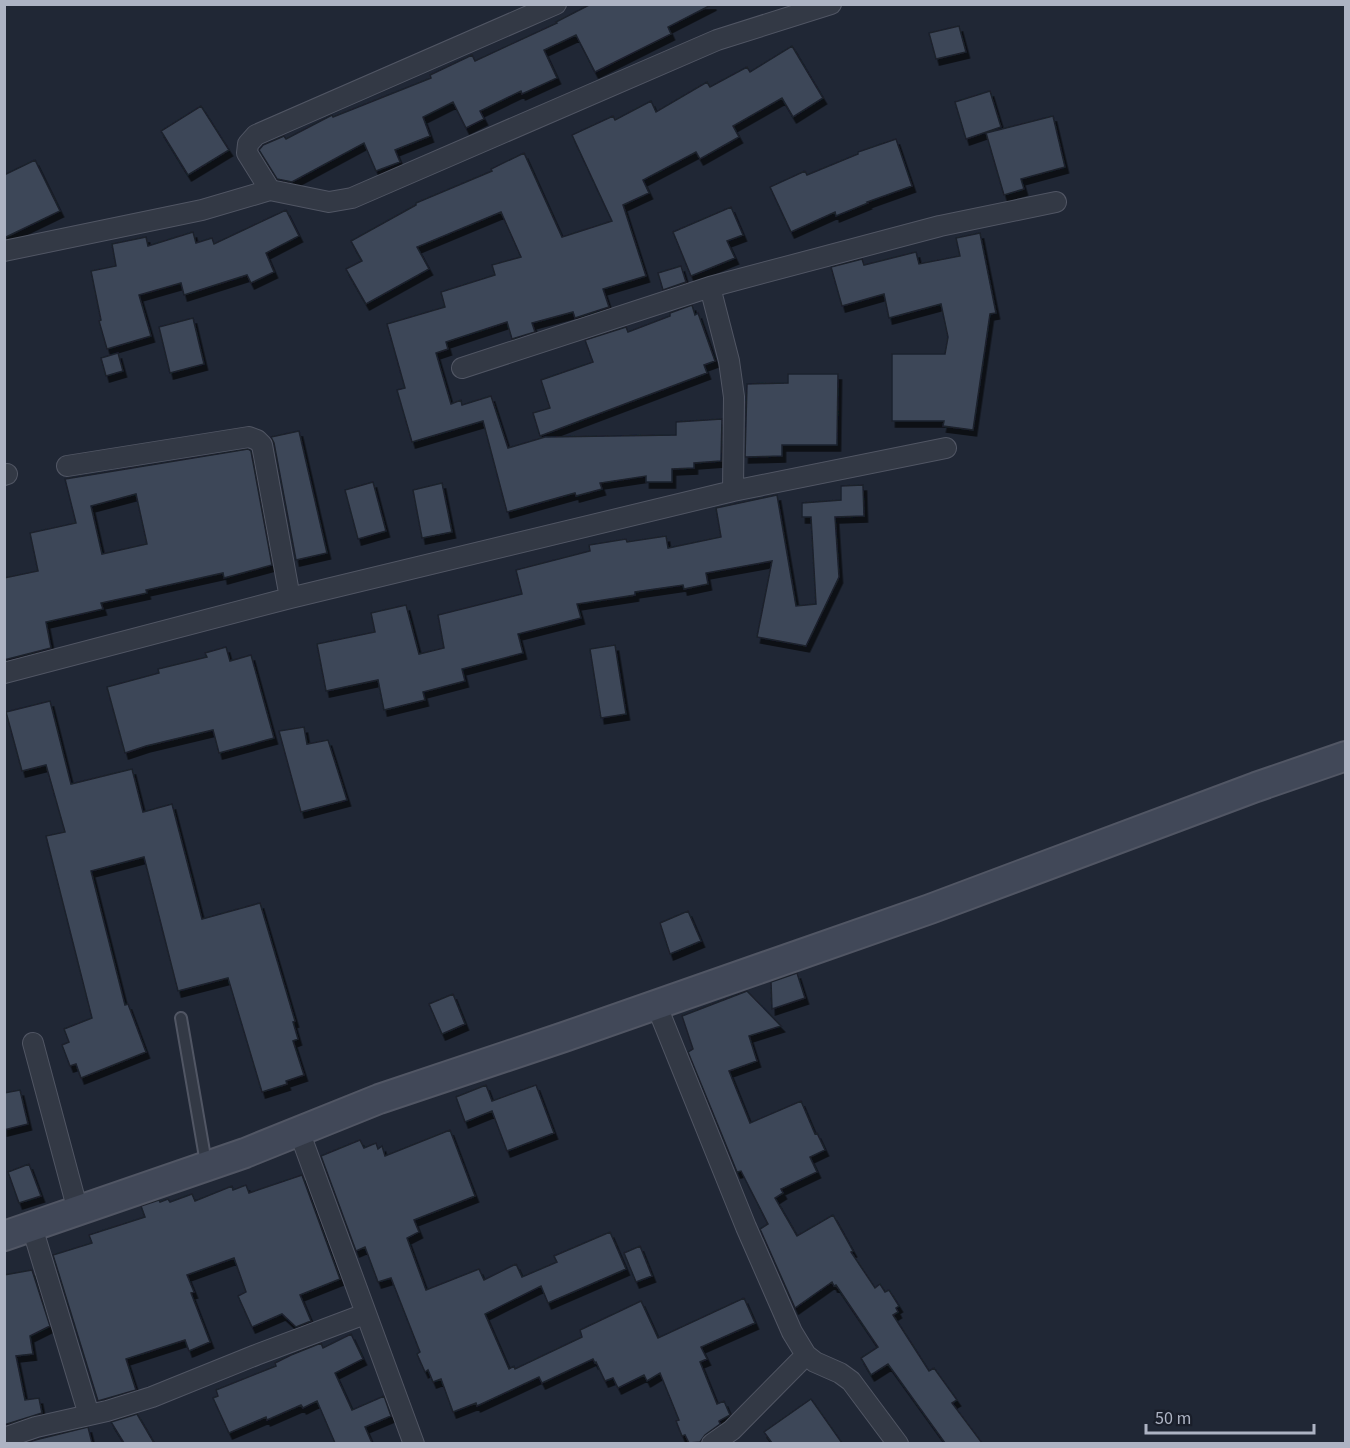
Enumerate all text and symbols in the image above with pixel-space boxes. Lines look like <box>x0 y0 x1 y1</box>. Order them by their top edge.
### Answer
scale bar <box>1146 1397 1314 1435</box>
text: 50 m <box>1155 1406 1191 1431</box>

